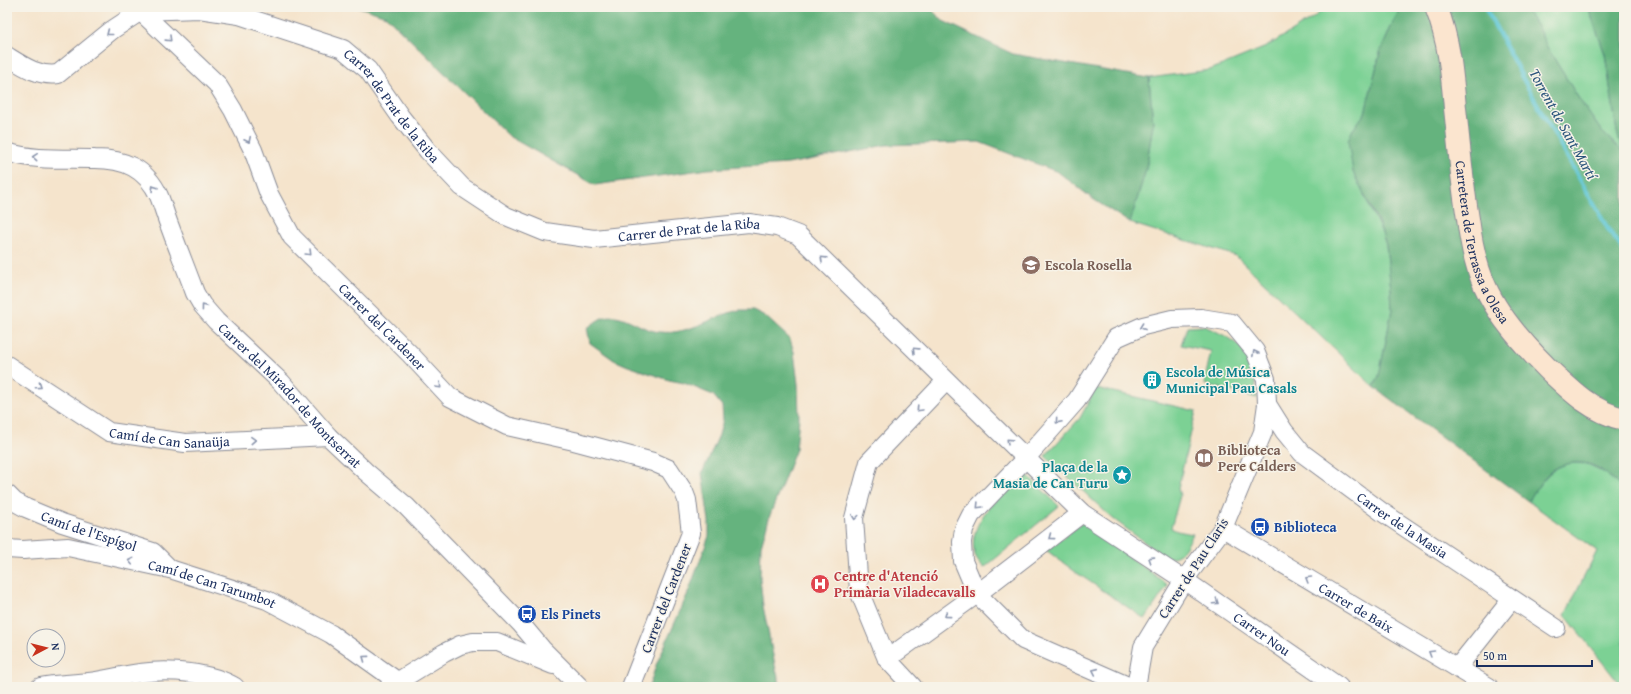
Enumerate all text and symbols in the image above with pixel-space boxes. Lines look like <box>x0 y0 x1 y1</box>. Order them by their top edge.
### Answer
one-way arrow <box>107 28 114 35</box>
one-way arrow <box>164 34 172 41</box>
street label: Carrer de Prat de la Riba <box>339 44 444 168</box>
water label: Torrent de Sant Martí <box>1524 65 1604 185</box>
one-way arrow <box>243 136 251 143</box>
one-way arrow <box>32 153 38 162</box>
street label: Carretera de Terrassa a Olesa <box>1450 160 1514 328</box>
one-way arrow <box>151 185 159 192</box>
street label: Carrer de Prat de la Riba <box>617 213 762 246</box>
one-way arrow <box>304 248 312 256</box>
school or university icon: Escola Rosella <box>1020 254 1042 276</box>
place label: Escola Rosella <box>1045 255 1133 275</box>
one-way arrow <box>820 256 828 264</box>
street label: Carrer del Cardener <box>334 279 431 375</box>
one-way arrow <box>202 305 209 312</box>
street label: Carrer del Mirador de Montserrat <box>214 318 366 473</box>
one-way arrow <box>1138 322 1145 331</box>
one-way arrow <box>912 347 920 355</box>
one-way arrow <box>1252 350 1260 358</box>
place label: Escola de Música Municipal Pau Casals <box>1166 362 1297 398</box>
building icon: Escola de Música Municipal Pau Casals <box>1141 369 1163 391</box>
one-way arrow <box>35 381 42 388</box>
one-way arrow <box>434 381 442 389</box>
one-way arrow <box>916 404 924 412</box>
one-way arrow <box>1056 417 1063 424</box>
street label: Camí de Can Sanaüja <box>108 422 230 453</box>
one-way arrow <box>250 435 256 444</box>
one-way arrow <box>1006 439 1013 446</box>
place label: Biblioteca Pere Calders <box>1218 440 1296 476</box>
library icon: Biblioteca Pere Calders <box>1193 447 1215 469</box>
place label: Plaça de la Masia de Can Turu <box>993 457 1109 493</box>
place icon: Plaça de la Masia de Can Turu <box>1111 464 1133 486</box>
street label: Carrer de la Masia <box>1353 487 1452 563</box>
one-way arrow <box>976 501 984 509</box>
street label: Camí de l'Espígol <box>38 505 139 556</box>
one-way arrow <box>851 514 860 520</box>
street label: Carrer de Pau Claris <box>1153 514 1233 622</box>
bus stop icon: Biblioteca <box>1249 516 1271 538</box>
place label: Biblioteca <box>1274 517 1337 537</box>
one-way arrow <box>1048 532 1055 539</box>
street label: Carrer del Cardener <box>636 540 696 656</box>
street label: Camí de Can Tarumbot <box>146 555 280 613</box>
one-way arrow <box>1148 556 1155 564</box>
one-way arrow <box>128 557 134 565</box>
place label: Centre d'Atenció Primària Viladecavalls <box>834 566 975 602</box>
hospital icon: Centre d'Atenció Primària Viladecavalls <box>809 573 831 595</box>
one-way arrow <box>1305 577 1312 584</box>
street label: Carrer de Baix <box>1315 577 1398 638</box>
one-way arrow <box>1212 597 1219 605</box>
bus stop icon: Els Pinets <box>516 603 538 625</box>
place label: Els Pinets <box>541 604 601 624</box>
street label: Carrer Nou <box>1230 607 1295 661</box>
one-way arrow <box>944 611 951 618</box>
north arrow <box>26 628 66 668</box>
text: N <box>48 642 64 652</box>
scale bar <box>1477 642 1592 668</box>
text: 50 m <box>1483 647 1507 664</box>
one-way arrow <box>1428 650 1435 658</box>
one-way arrow <box>362 655 369 663</box>
one-way arrow <box>1091 668 1098 676</box>

